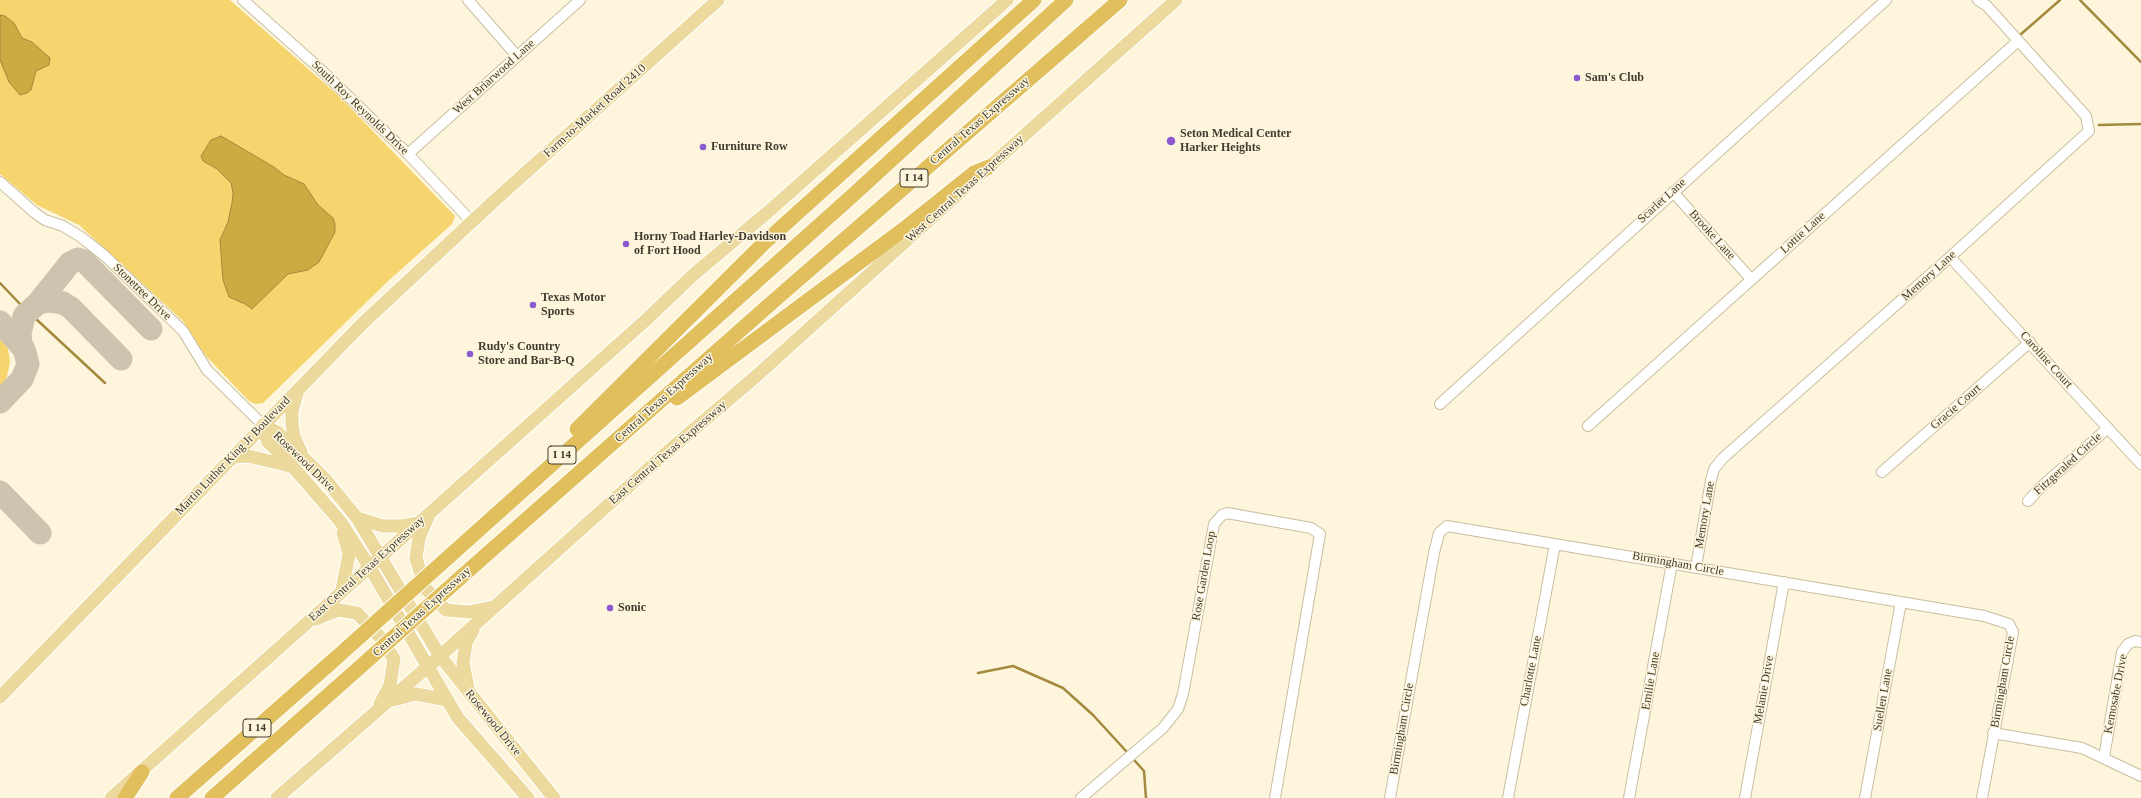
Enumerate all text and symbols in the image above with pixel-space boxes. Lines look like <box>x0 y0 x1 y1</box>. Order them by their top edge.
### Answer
street label: West Briarwood Lane <box>450 37 538 117</box>
street label: South Roy Reynolds Drive <box>308 58 412 158</box>
street label: Farm-to-Market Road 2410 <box>541 61 649 161</box>
place label: Sam's Club <box>1585 71 1644 85</box>
marker: Sam's Club <box>1572 73 1582 83</box>
street label: Central Texas Expressway <box>927 74 1033 168</box>
place label: Seton Medical Center Harker Heights <box>1180 127 1291 155</box>
street label: West Central Texas Expressway <box>903 132 1027 246</box>
marker: Seton Medical Center Harker Heights <box>1165 135 1177 147</box>
place label: Furniture Row <box>711 140 788 154</box>
marker: Furniture Row <box>698 142 708 152</box>
road number: I 14 <box>900 169 928 187</box>
street label: Scarlet Lane <box>1635 175 1689 227</box>
street label: Brooke Lane <box>1686 207 1738 263</box>
street label: Lottie Lane <box>1778 209 1828 257</box>
place label: Horny Toad Harley-Davidson of Fort Hood <box>634 230 786 258</box>
marker: Horny Toad Harley-Davidson of Fort Hood <box>621 239 631 249</box>
street label: Memory Lane <box>1899 248 1959 304</box>
street label: Stonetree Drive <box>110 261 174 323</box>
place label: Texas Motor Sports <box>541 291 606 319</box>
marker: Texas Motor Sports <box>528 300 538 310</box>
street label: Caroline Court <box>2017 329 2075 391</box>
place label: Rudy's Country Store and Bar-B-Q <box>478 340 575 368</box>
marker: Rudy's Country Store and Bar-B-Q <box>465 349 475 359</box>
street label: Central Texas Expressway <box>612 350 716 446</box>
street label: Gracie Court <box>1928 381 1984 433</box>
street label: Martin Luther King Jr Boulevard <box>172 394 294 518</box>
street label: East Central Texas Expressway <box>606 398 730 508</box>
street label: Rosewood Drive <box>270 429 338 495</box>
street label: Fitzgeraled Circle <box>2031 430 2105 498</box>
road number: I 14 <box>548 446 576 464</box>
street label: Memory Lane <box>1692 480 1718 550</box>
street label: East Central Texas Expressway <box>306 513 428 625</box>
street label: Rose Garden Loop <box>1189 530 1219 622</box>
street label: Birmingham Circle <box>1631 549 1725 579</box>
street label: Central Texas Expressway <box>370 564 474 660</box>
place label: Sonic <box>618 601 646 615</box>
marker: Sonic <box>605 603 615 613</box>
street label: Charlotte Lane <box>1517 634 1545 708</box>
street label: Birmingham Circle <box>1988 635 2018 729</box>
street label: Emilie Lane <box>1639 651 1663 711</box>
street label: Kemosabe Drive <box>2101 653 2131 735</box>
street label: Melanie Drive <box>1751 654 1777 726</box>
street label: Suellen Lane <box>1870 668 1896 732</box>
street label: Birmingham Circle <box>1387 682 1417 776</box>
street label: Rosewood Drive <box>462 687 524 759</box>
road number: I 14 <box>243 719 271 737</box>

